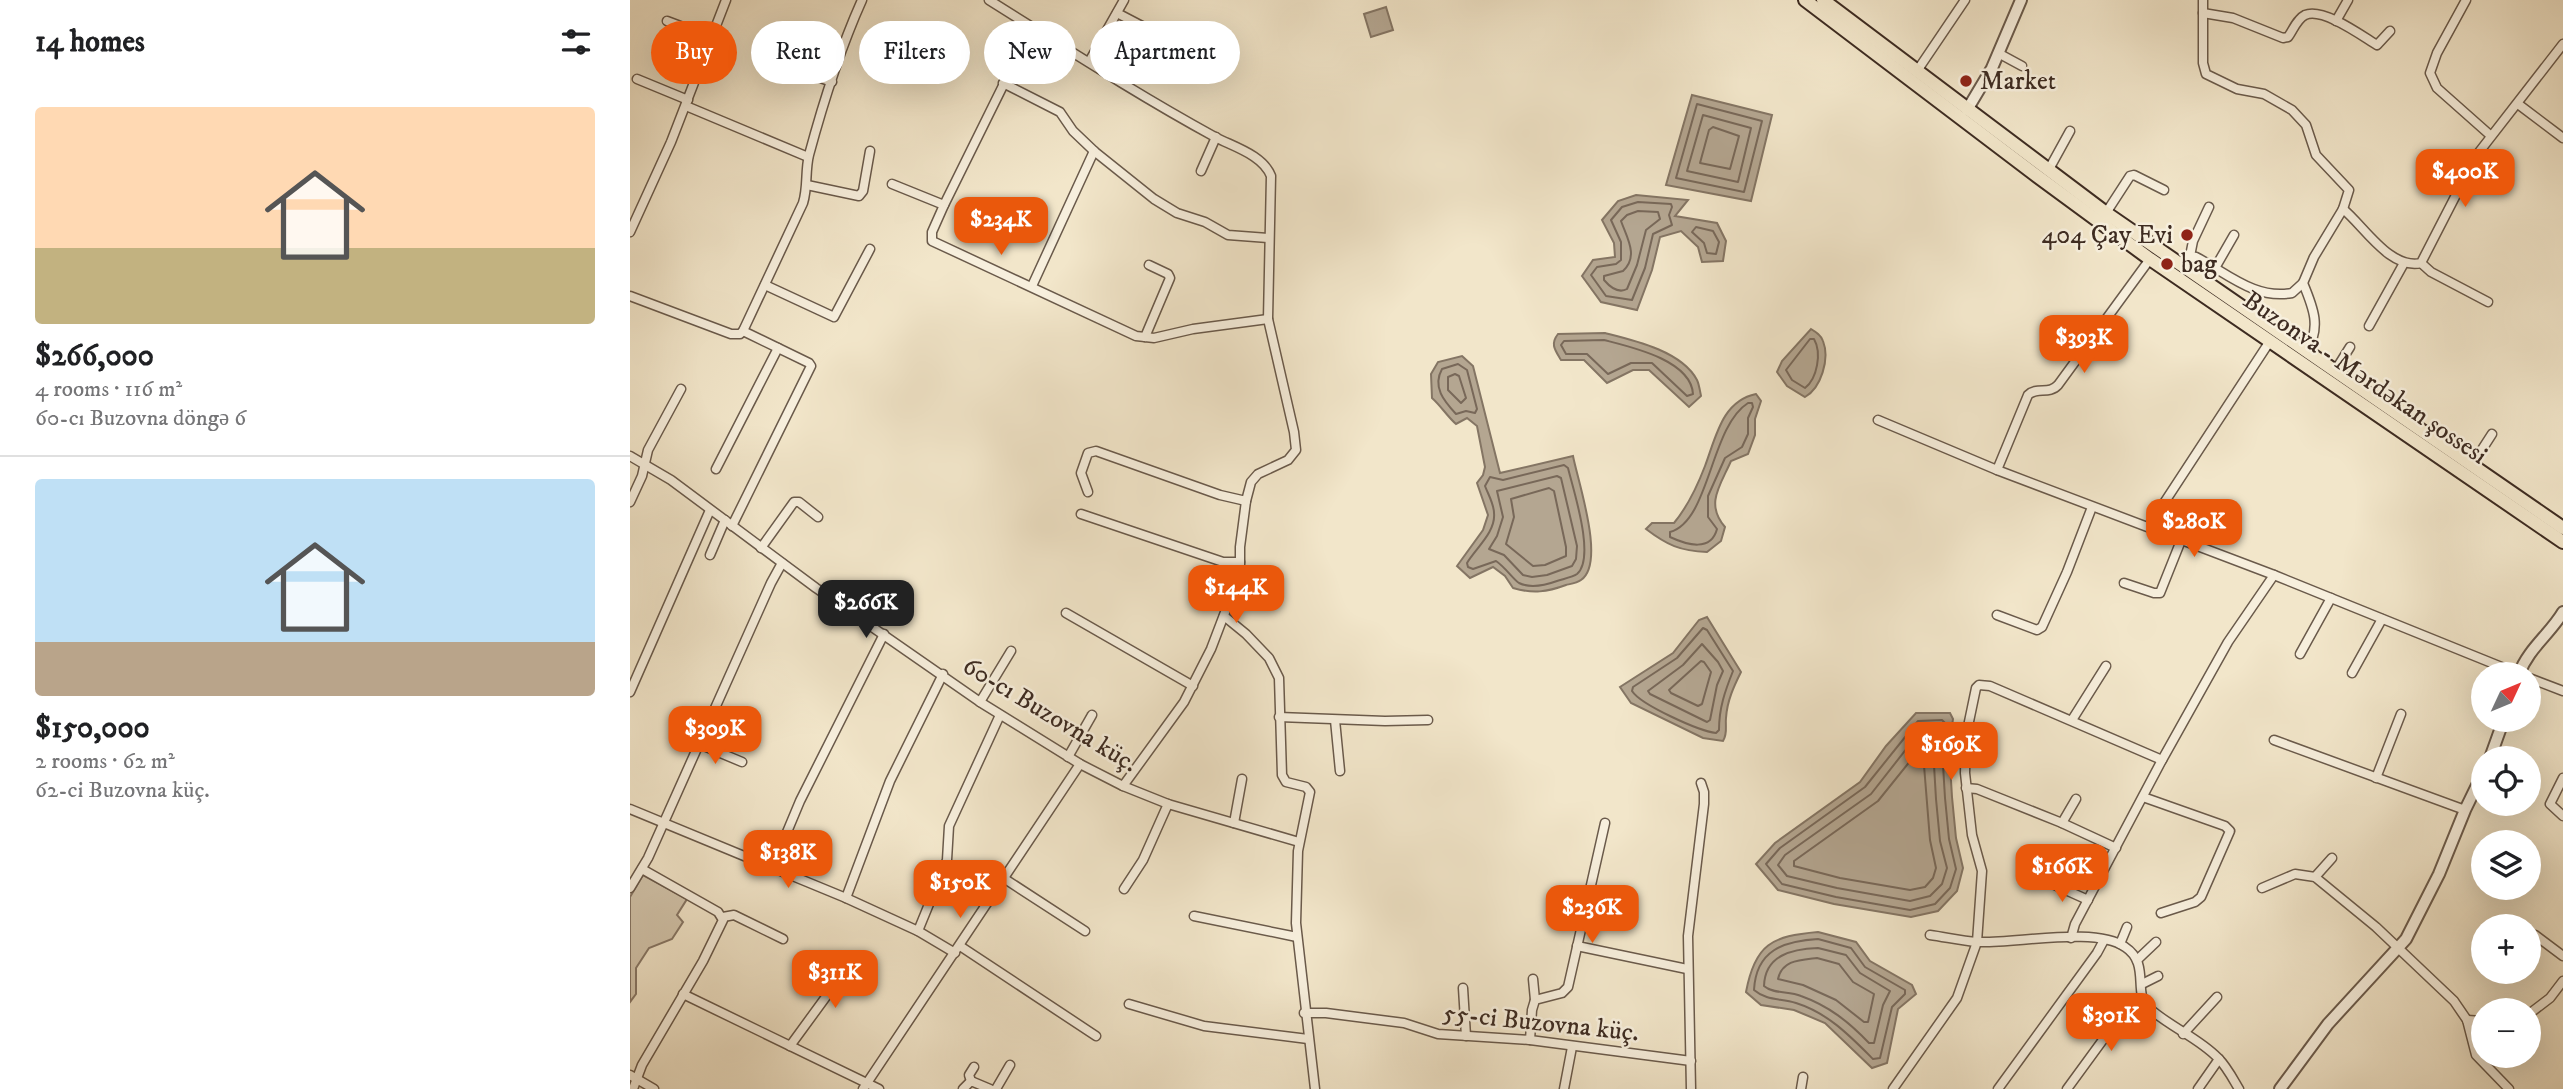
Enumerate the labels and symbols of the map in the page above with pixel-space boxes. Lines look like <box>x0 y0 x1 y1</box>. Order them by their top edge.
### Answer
place label: Market <box>1980 65 2056 98</box>
marker: Market <box>1958 73 1974 89</box>
pin: $400K <box>2416 150 2514 209</box>
pin: $234K <box>952 198 1050 257</box>
place label: 404 Çay Evi <box>2041 219 2173 252</box>
marker: 404 Çay Evi <box>2179 227 2195 243</box>
place label: bag <box>2181 248 2217 281</box>
marker: bag <box>2159 256 2175 272</box>
street label: Buzonva - Mərdəkan şossesi <box>2236 284 2494 472</box>
pin: $393K <box>2035 316 2133 375</box>
pin: $280K <box>2145 500 2243 559</box>
pin: $144K <box>1187 566 1285 625</box>
pin: $266K <box>817 580 915 640</box>
street label: 60-cı Buzovna küç. <box>956 650 1144 780</box>
north arrow <box>2471 662 2541 732</box>
pin: $309K <box>666 706 764 766</box>
pin: $169K <box>1902 722 2000 782</box>
pin: $138K <box>739 830 837 890</box>
pin: $166K <box>2013 844 2111 904</box>
pin: $150K <box>911 860 1009 920</box>
pin: $236K <box>1543 886 1641 945</box>
pin: $311K <box>786 950 884 1010</box>
pin: $301K <box>2062 993 2160 1053</box>
street label: 55-ci Buzovna küç. <box>1441 996 1641 1050</box>

